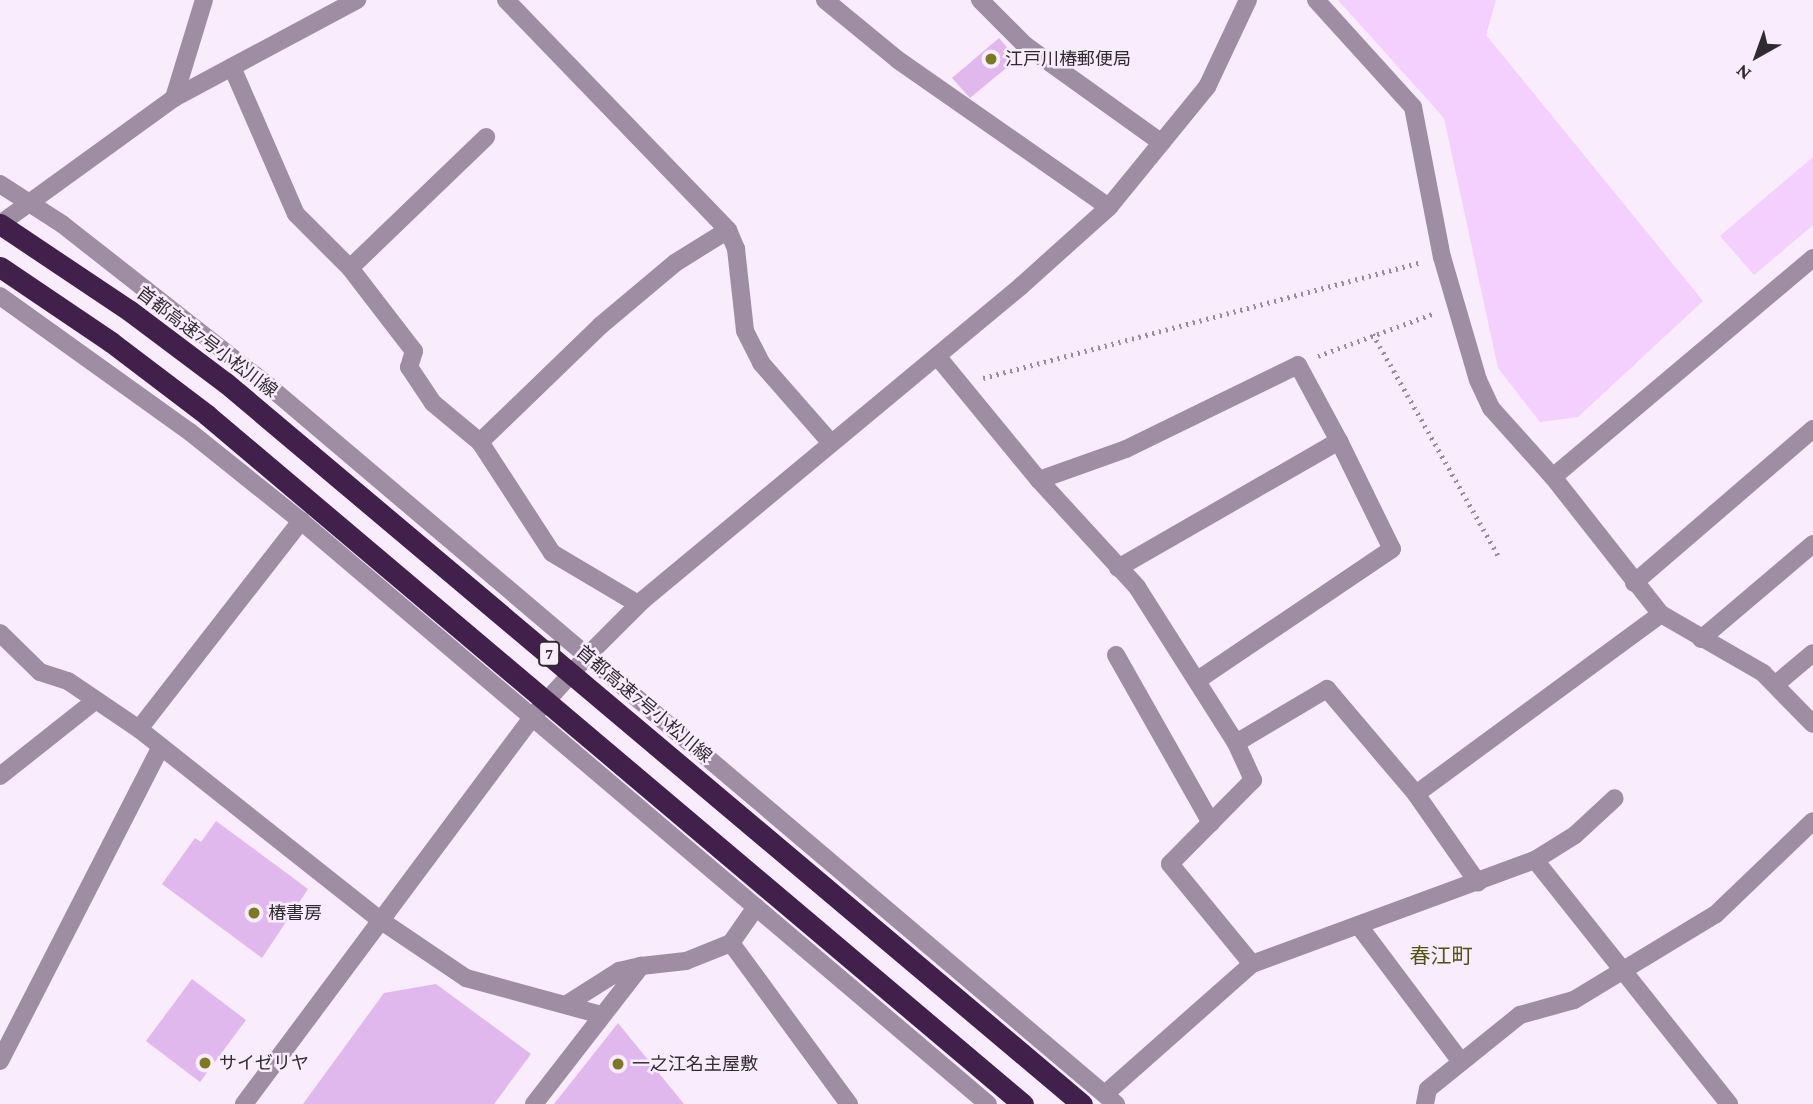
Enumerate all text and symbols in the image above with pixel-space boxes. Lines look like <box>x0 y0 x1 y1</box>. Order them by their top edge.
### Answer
north arrow <box>1722 21 1792 91</box>
place label: 江戸川椿郵便局 <box>1005 48 1131 70</box>
marker: 江戸川椿郵便局 <box>983 51 999 67</box>
text: N <box>1731 60 1755 85</box>
street label: 首都高速7号小松川線 <box>132 282 282 402</box>
street label: 首都高速7号小松川線 <box>572 641 716 767</box>
road number: 7 <box>537 642 561 666</box>
place label: 椿書房 <box>268 902 322 924</box>
marker: 椿書房 <box>246 905 262 921</box>
district label: 春江町 <box>1410 943 1472 969</box>
place label: サイゼリヤ <box>219 1052 309 1074</box>
place label: 一之江名主屋敷 <box>632 1053 758 1075</box>
marker: サイゼリヤ <box>197 1055 213 1071</box>
marker: 一之江名主屋敷 <box>610 1056 626 1072</box>

